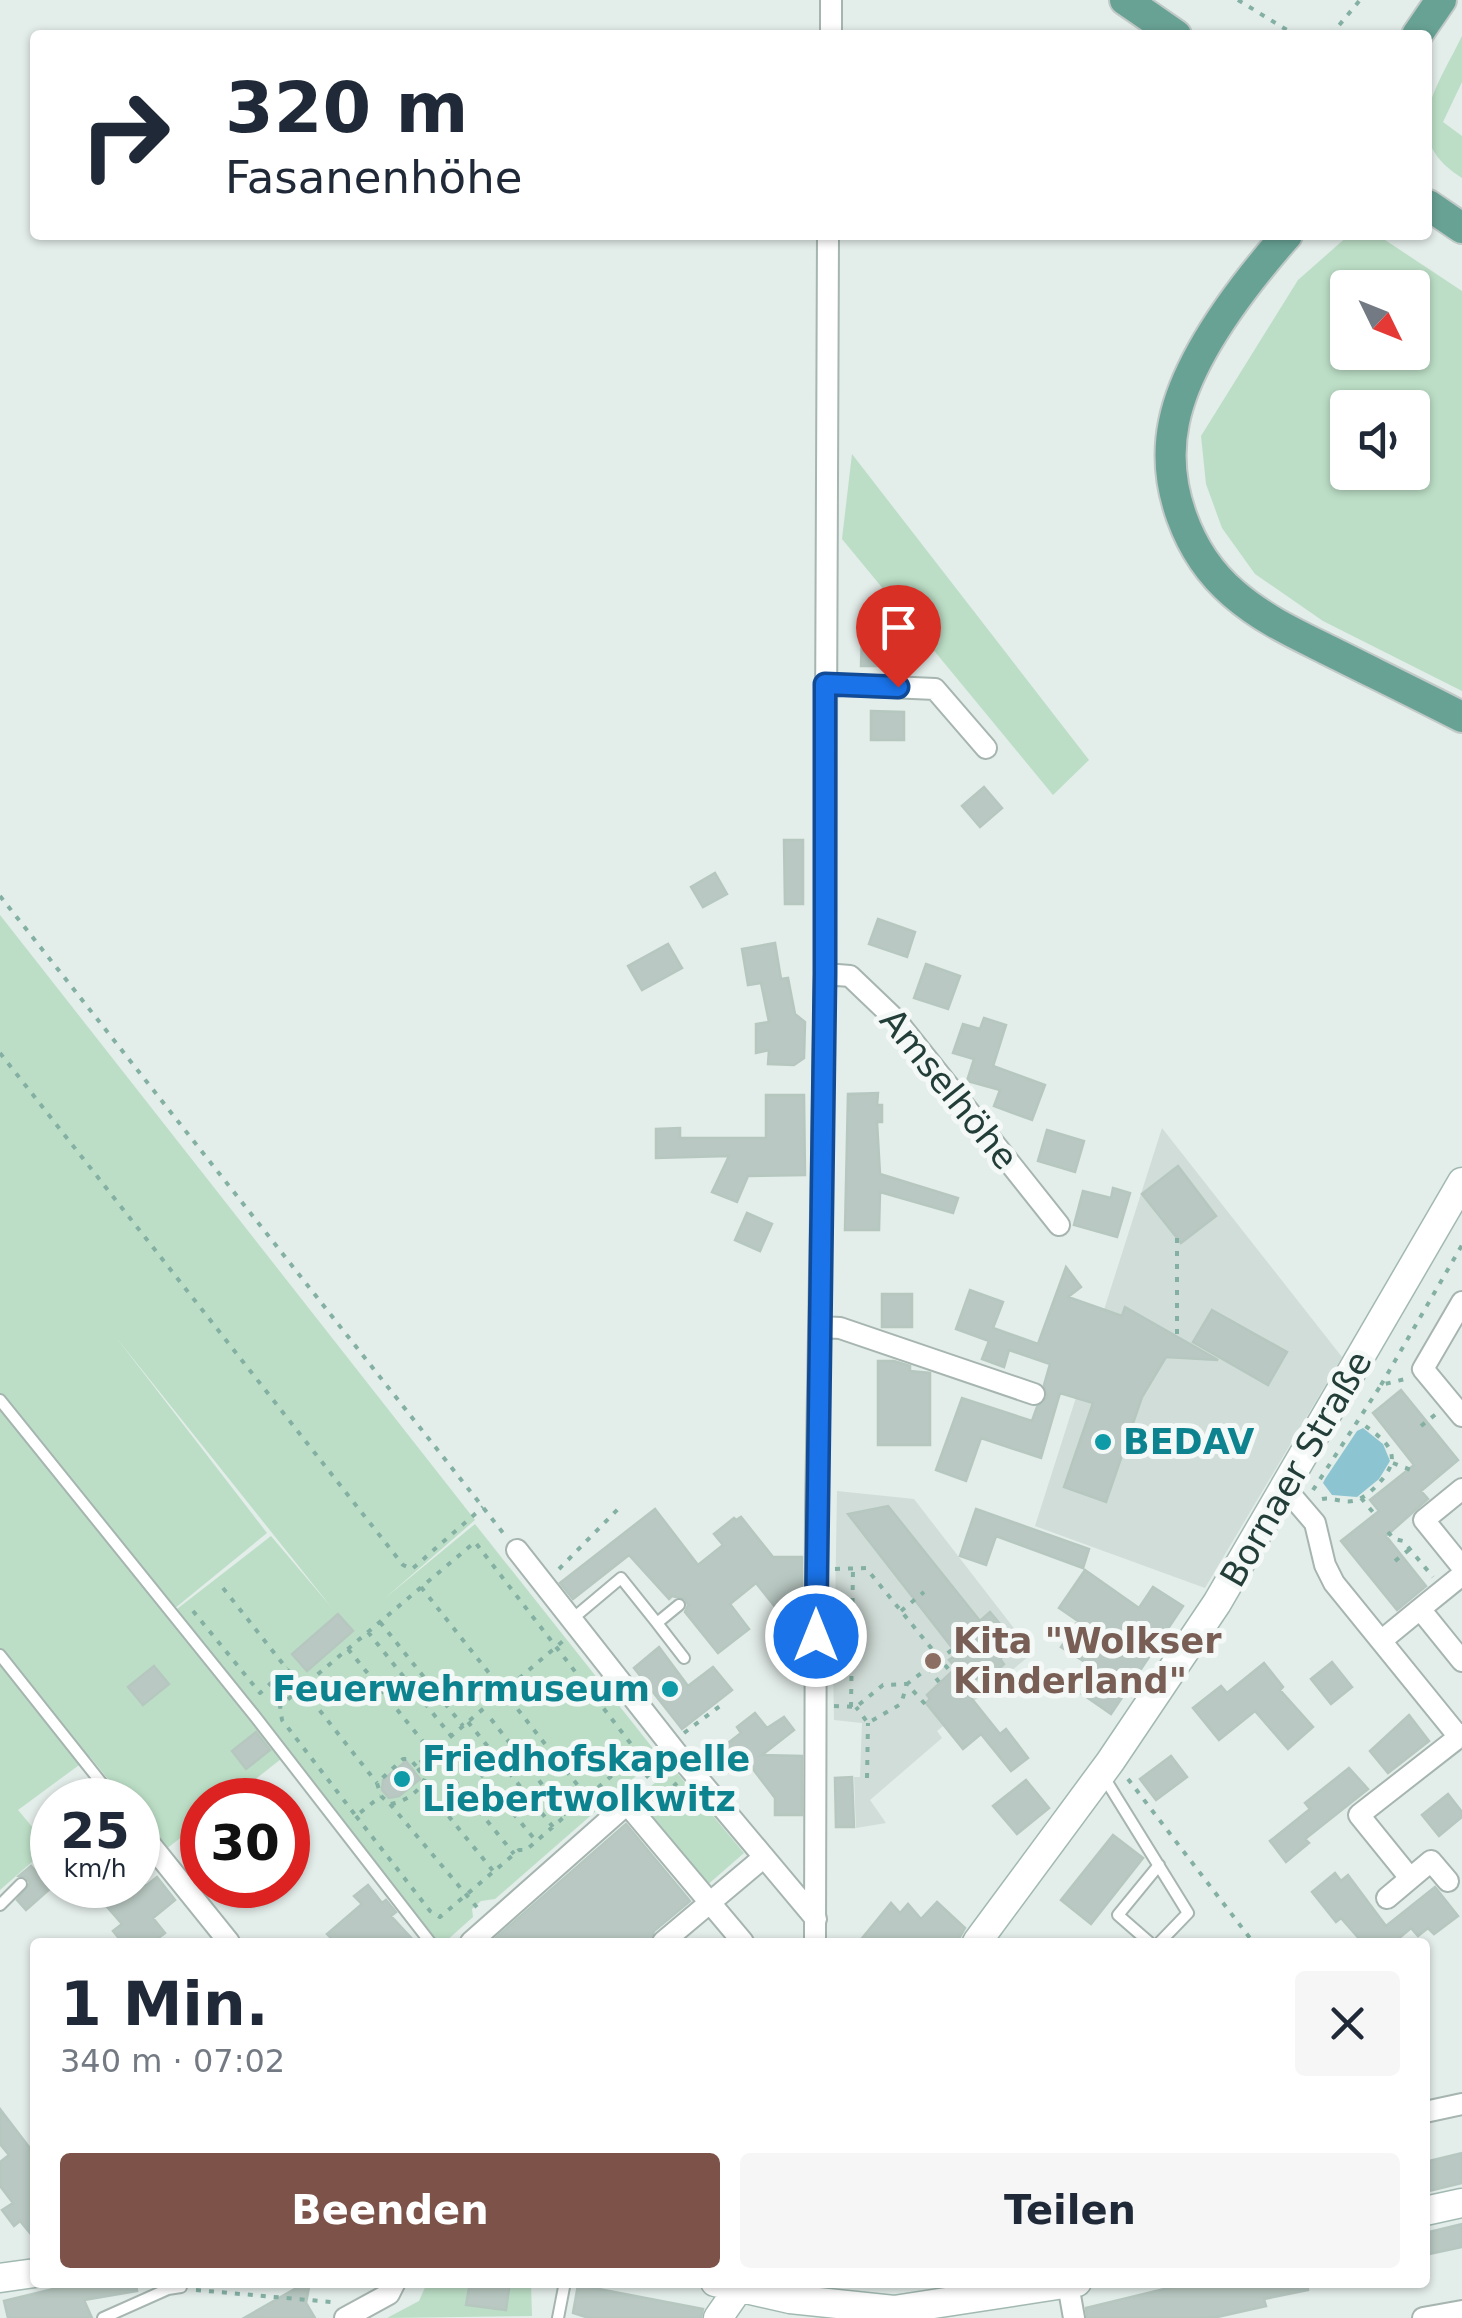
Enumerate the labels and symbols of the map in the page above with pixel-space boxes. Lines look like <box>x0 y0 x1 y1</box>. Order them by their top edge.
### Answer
north arrow <box>1330 270 1430 370</box>
pin <box>856 585 941 688</box>
street label: Amselhöhe <box>872 1001 1026 1177</box>
street label: Bornaer Straße <box>1212 1344 1380 1594</box>
place label: BEDAV <box>1123 1422 1254 1462</box>
marker: BEDAV <box>1092 1431 1114 1453</box>
position arrow <box>764 1584 868 1688</box>
place label: Kita "Wolkser Kinderland" <box>953 1621 1222 1701</box>
marker: Kita "Wolkser Kinderland" <box>922 1650 944 1672</box>
place label: Feuerwehrmuseum <box>272 1669 650 1709</box>
marker: Feuerwehrmuseum <box>659 1678 681 1700</box>
place label: Friedhofskapelle Liebertwolkwitz <box>422 1739 750 1819</box>
marker: Friedhofskapelle Liebertwolkwitz <box>391 1768 413 1790</box>
speed limit sign: 30 <box>180 1778 310 1908</box>

